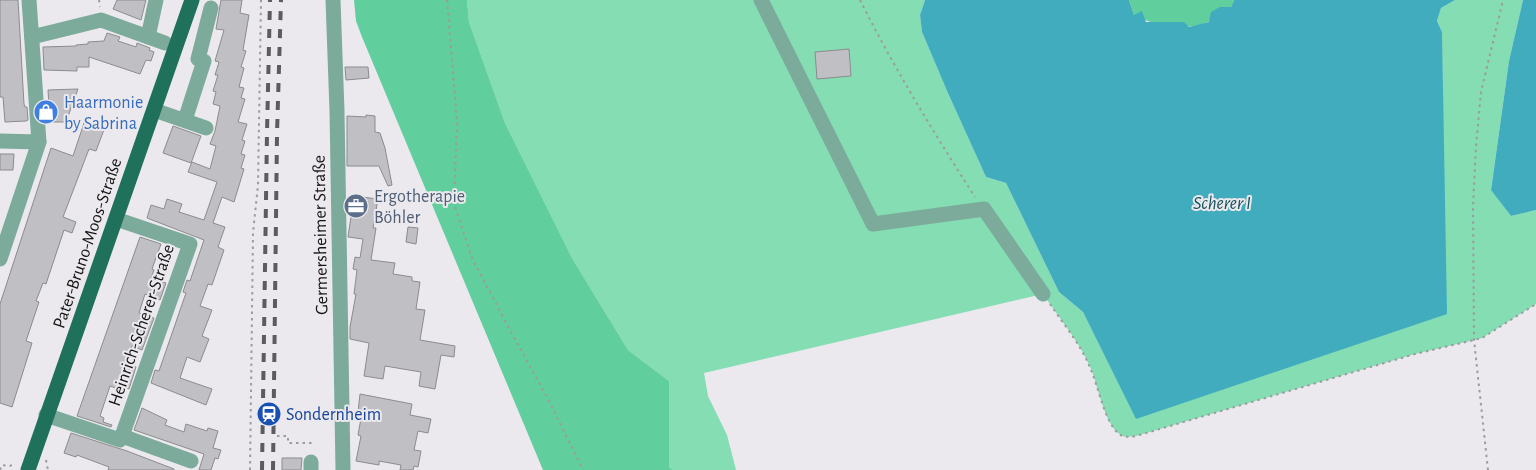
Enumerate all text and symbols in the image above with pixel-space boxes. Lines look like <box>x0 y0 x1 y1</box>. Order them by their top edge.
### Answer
place label: Haarmonie by Sabrina <box>64 94 143 133</box>
shop icon: Haarmonie by Sabrina <box>33 99 59 125</box>
street label: Germersheimer Straße <box>311 155 331 315</box>
street label: Pater-Bruno-Moos-Straße <box>50 156 126 331</box>
place label: Ergotherapie Böhler <box>374 188 465 227</box>
office icon: Ergotherapie Böhler <box>343 193 369 219</box>
water label: Scherer I <box>1193 194 1251 213</box>
street label: Heinrich-Scherer-Straße <box>106 242 178 408</box>
station icon: Sondernheim <box>256 401 282 427</box>
place label: Sondernheim <box>286 406 381 424</box>

